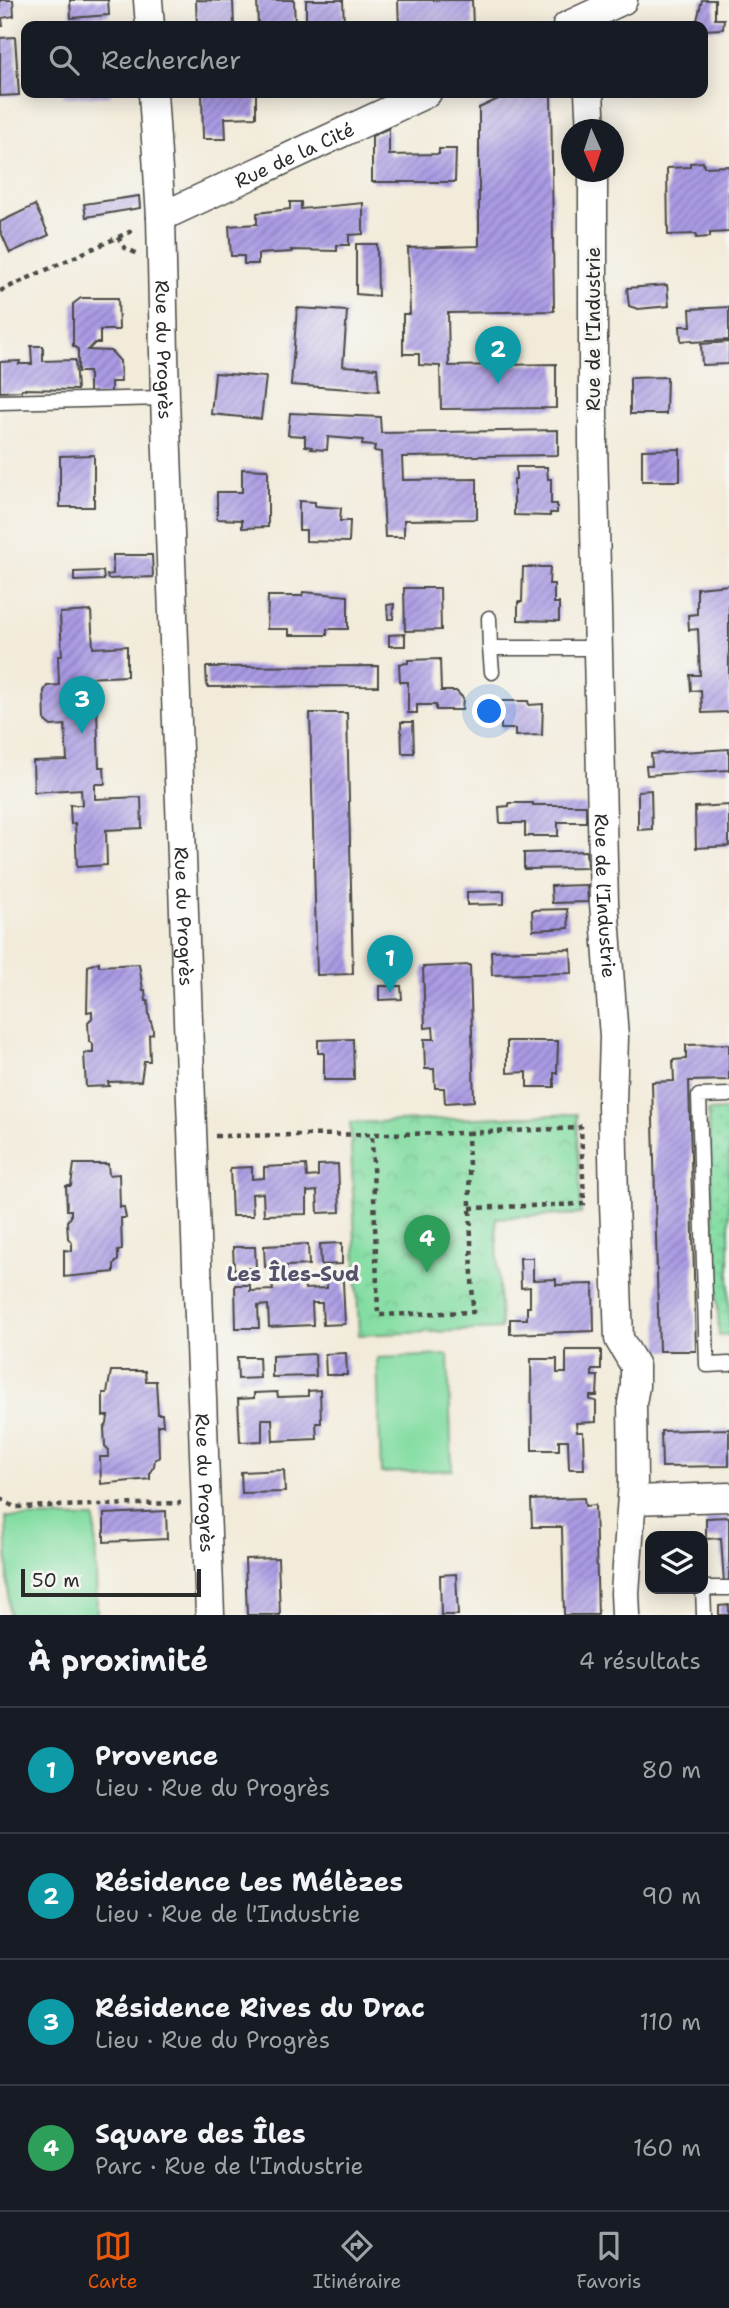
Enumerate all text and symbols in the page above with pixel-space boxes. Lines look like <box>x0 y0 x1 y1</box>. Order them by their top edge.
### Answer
search box <box>21 21 708 98</box>
icon: search <box>45 41 83 79</box>
text: Rechercher <box>101 42 241 77</box>
street label: Rue de la Cité <box>231 117 358 194</box>
north arrow <box>561 119 624 182</box>
street label: Rue de l'Industrie <box>581 247 606 411</box>
street label: Rue du Progrès <box>149 280 178 420</box>
pin: 2 <box>475 326 521 384</box>
pin: 3 <box>59 676 105 734</box>
your location <box>472 694 506 728</box>
street label: Rue de l'Industrie <box>589 813 622 979</box>
street label: Rue du Progrès <box>169 846 199 987</box>
pin: 1 <box>367 935 413 993</box>
pin: 4 <box>404 1215 450 1273</box>
district label: Les Îles-Sud <box>226 1260 360 1288</box>
street label: Rue du Progrès <box>190 1413 220 1553</box>
map controls <box>645 1531 708 1594</box>
button: layers <box>645 1531 708 1594</box>
scale bar <box>21 1566 201 1598</box>
text: 50 m <box>32 1568 80 1593</box>
text: À proximité <box>28 1640 208 1681</box>
text: 4 résultats <box>579 1646 701 1676</box>
text: Provence <box>95 1738 218 1773</box>
text: 1 <box>46 1755 56 1785</box>
text: 80 m <box>642 1755 701 1785</box>
text: Lieu · Rue du Progrès <box>95 1773 330 1803</box>
text: Résidence Les Mélèzes <box>95 1864 403 1899</box>
text: 2 <box>43 1881 59 1911</box>
text: 90 m <box>641 1881 701 1911</box>
text: Lieu · Rue de l'Industrie <box>95 1899 360 1929</box>
text: Résidence Rives du Drac <box>95 1990 425 2025</box>
text: 3 <box>43 2007 59 2037</box>
text: 110 m <box>639 2007 701 2037</box>
text: Lieu · Rue du Progrès <box>95 2025 330 2055</box>
text: Square des Îles <box>95 2116 306 2151</box>
text: 4 <box>43 2133 59 2163</box>
text: 160 m <box>633 2133 701 2163</box>
text: Parc · Rue de l'Industrie <box>95 2151 364 2181</box>
tab: Carte <box>88 2227 138 2294</box>
tab: Itinéraire <box>313 2227 401 2294</box>
tab: Favoris <box>576 2227 641 2294</box>

